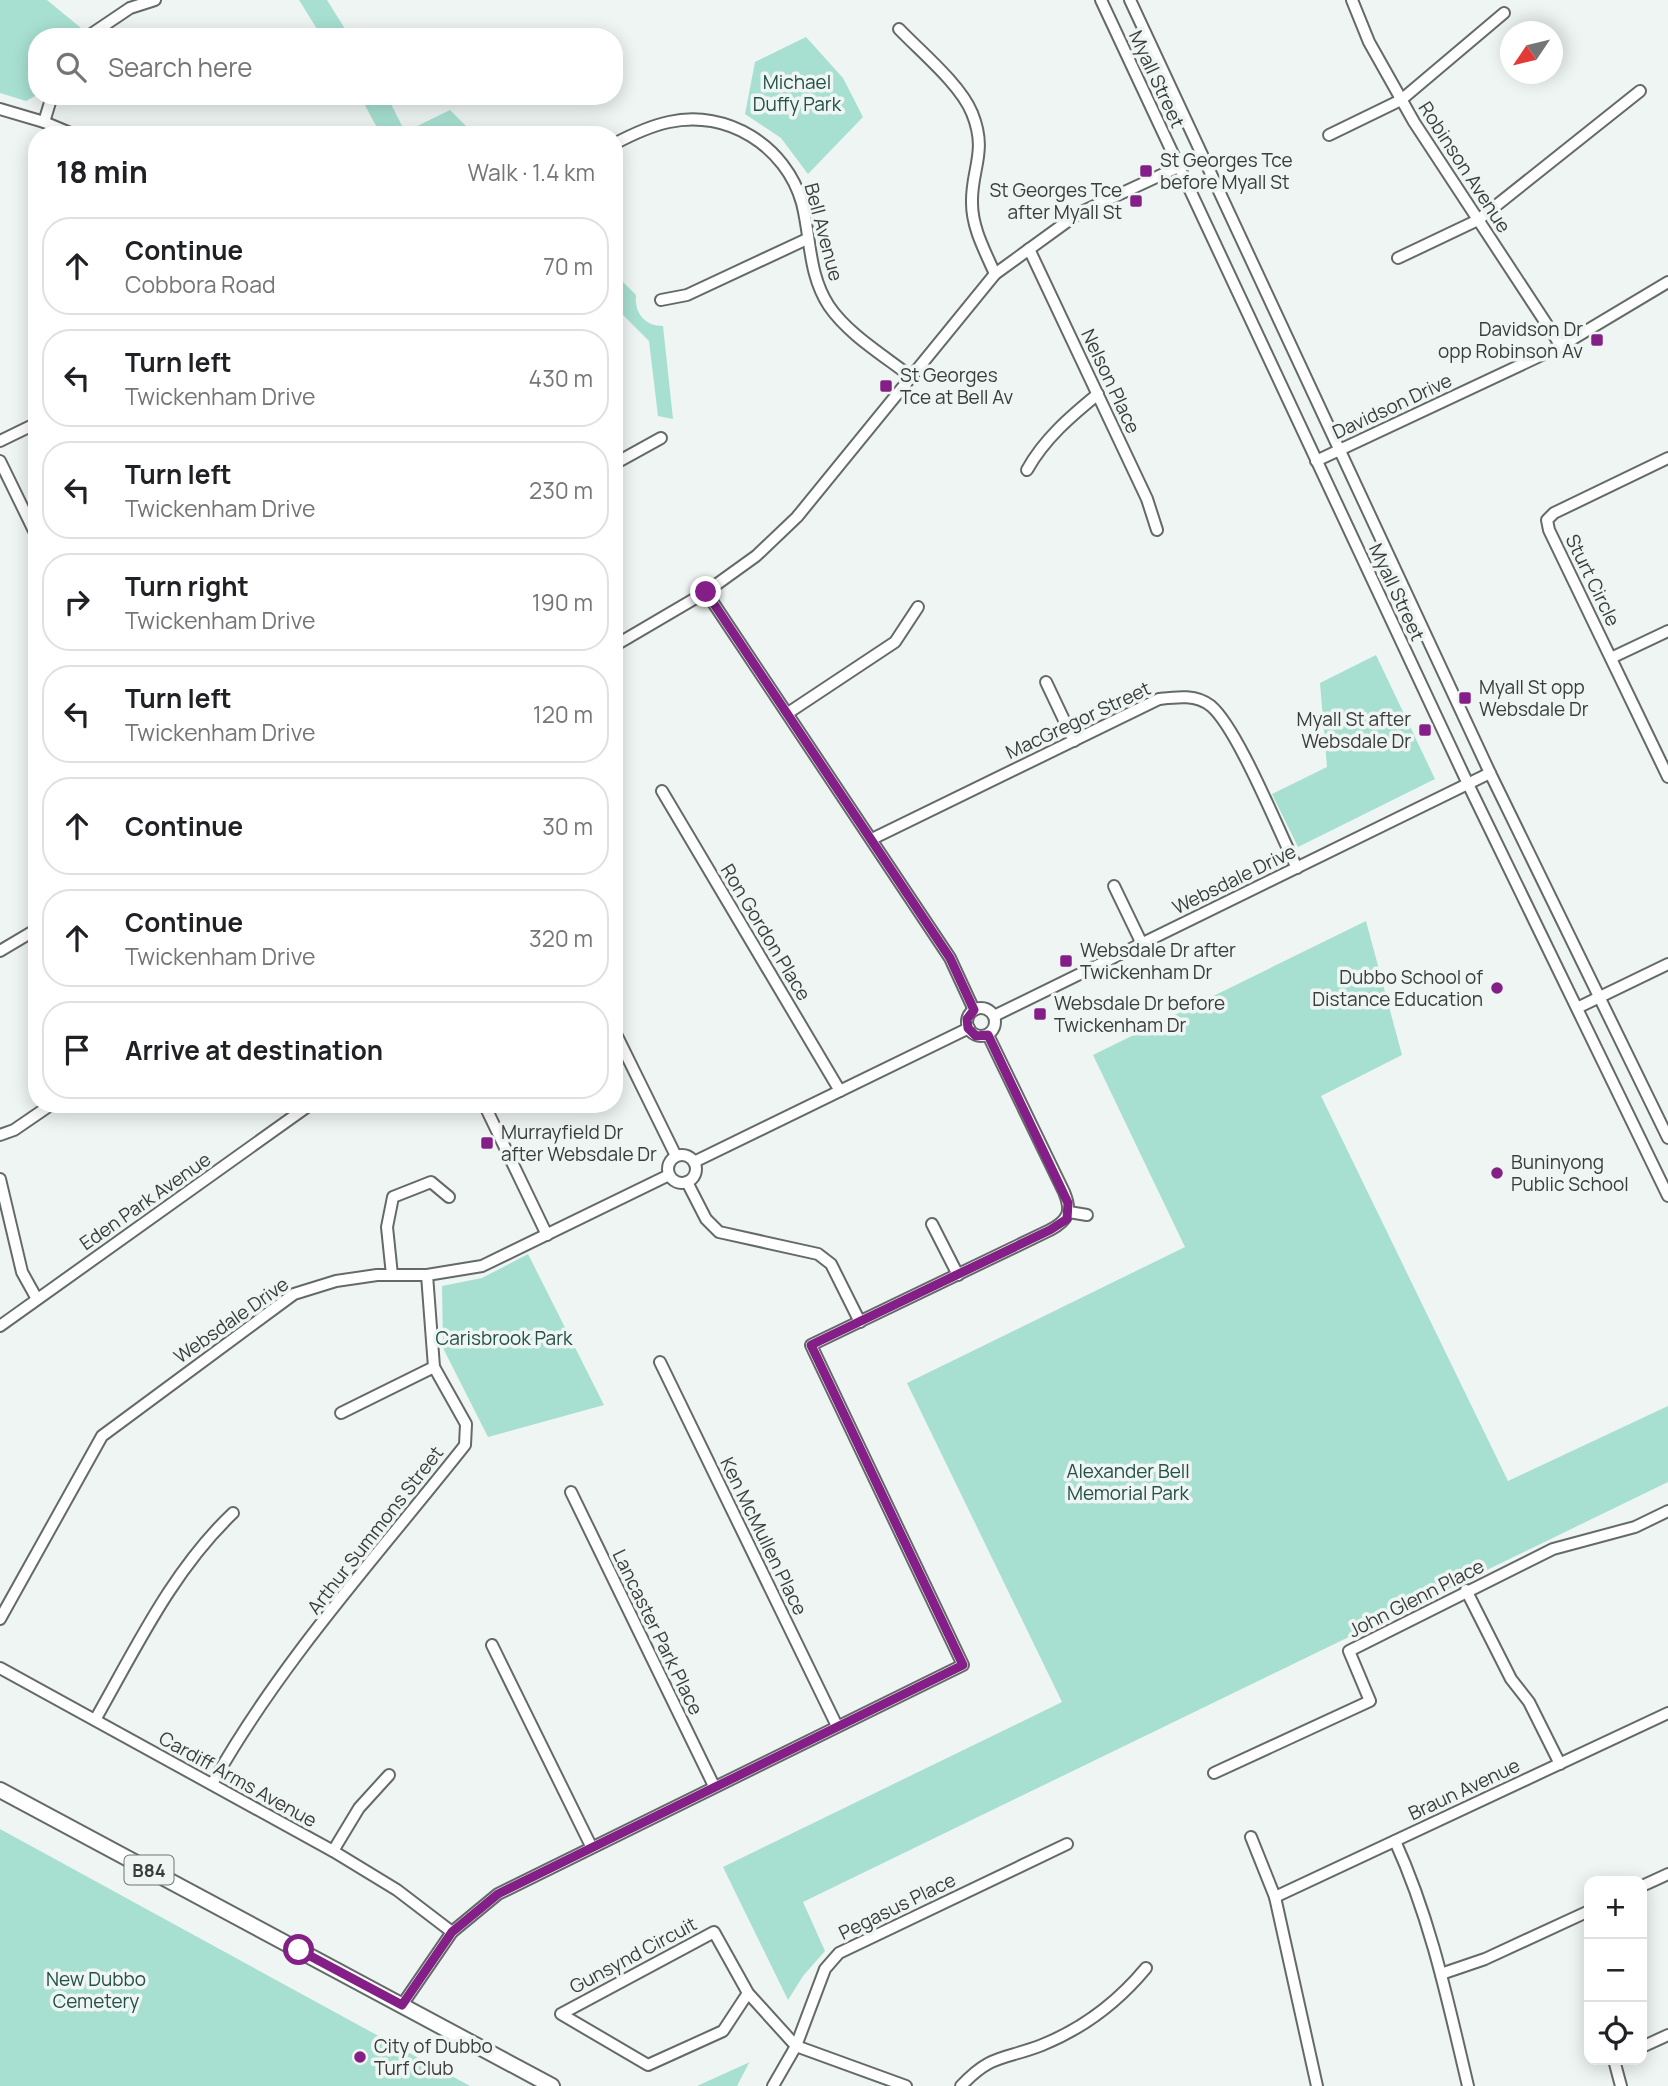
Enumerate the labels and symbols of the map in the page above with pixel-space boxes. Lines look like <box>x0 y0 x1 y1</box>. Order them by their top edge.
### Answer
north arrow <box>1500 21 1563 84</box>
street label: Myall Street <box>1123 26 1191 132</box>
park label: Michael Duffy Park <box>753 69 842 117</box>
street label: Robinson Avenue <box>1413 96 1517 238</box>
place label: St Georges Tce before Myall St <box>1160 147 1293 195</box>
marker: St Georges Tce before Myall St <box>1138 163 1154 179</box>
place label: St Georges Tce after Myall St <box>989 177 1122 225</box>
street label: Bell Avenue <box>798 180 850 284</box>
marker: St Georges Tce after Myall St <box>1128 193 1144 209</box>
place label: Davidson Dr opp Robinson Av <box>1438 316 1583 364</box>
street label: Nelson Place <box>1075 324 1147 438</box>
marker: Davidson Dr opp Robinson Av <box>1589 332 1605 348</box>
place label: St Georges Tce at Bell Av <box>900 362 1014 410</box>
street label: Davidson Drive <box>1328 367 1456 445</box>
marker: St Georges Tce at Bell Av <box>878 378 894 394</box>
street label: Sturt Circle <box>1560 530 1626 630</box>
street label: Myall Street <box>1363 539 1431 645</box>
route end <box>690 576 721 607</box>
place label: Myall St opp Websdale Dr <box>1479 674 1589 722</box>
street label: MacGregor Street <box>1001 675 1155 765</box>
marker: Myall St opp Websdale Dr <box>1457 690 1473 706</box>
place label: Myall St after Websdale Dr <box>1297 706 1411 754</box>
marker: Myall St after Websdale Dr <box>1417 722 1433 738</box>
street label: Websdale Drive <box>1168 838 1300 920</box>
street label: Ron Gordon Place <box>715 859 817 1005</box>
place label: Websdale Dr after Twickenham Dr <box>1080 937 1236 985</box>
marker: Websdale Dr after Twickenham Dr <box>1058 953 1074 969</box>
place label: Dubbo School of Distance Education <box>1312 964 1483 1012</box>
marker: Dubbo School of Distance Education <box>1489 980 1505 996</box>
place label: Websdale Dr before Twickenham Dr <box>1054 990 1225 1038</box>
marker: Websdale Dr before Twickenham Dr <box>1032 1006 1048 1022</box>
place label: Murrayfield Dr after Websdale Dr <box>501 1119 657 1167</box>
marker: Murrayfield Dr after Websdale Dr <box>479 1135 495 1151</box>
street label: Eden Park Avenue <box>74 1146 216 1256</box>
place label: Buninyong Public School <box>1511 1149 1629 1197</box>
marker: Buninyong Public School <box>1489 1165 1505 1181</box>
street label: Websdale Drive <box>168 1271 294 1369</box>
park label: Carisbrook Park <box>436 1325 573 1351</box>
street label: Arthur Summons Street <box>301 1440 449 1620</box>
street label: Ken McMullen Place <box>714 1453 814 1619</box>
park label: Alexander Bell Memorial Park <box>1066 1458 1190 1506</box>
street label: Lancaster Park Place <box>607 1545 709 1719</box>
street label: John Glenn Place <box>1344 1553 1488 1643</box>
street label: Cardiff Arms Avenue <box>154 1725 322 1833</box>
street label: Braun Avenue <box>1404 1752 1524 1826</box>
road number: B84 <box>124 1856 174 1884</box>
street label: Pegasus Place <box>834 1866 960 1946</box>
street label: Gunsynd Circuit <box>565 1911 701 1999</box>
route start <box>283 1934 314 1965</box>
park label: New Dubbo Cemetery <box>46 1966 146 2014</box>
place label: City of Dubbo Turf Club <box>374 2033 493 2081</box>
marker: City of Dubbo Turf Club <box>352 2049 368 2065</box>

